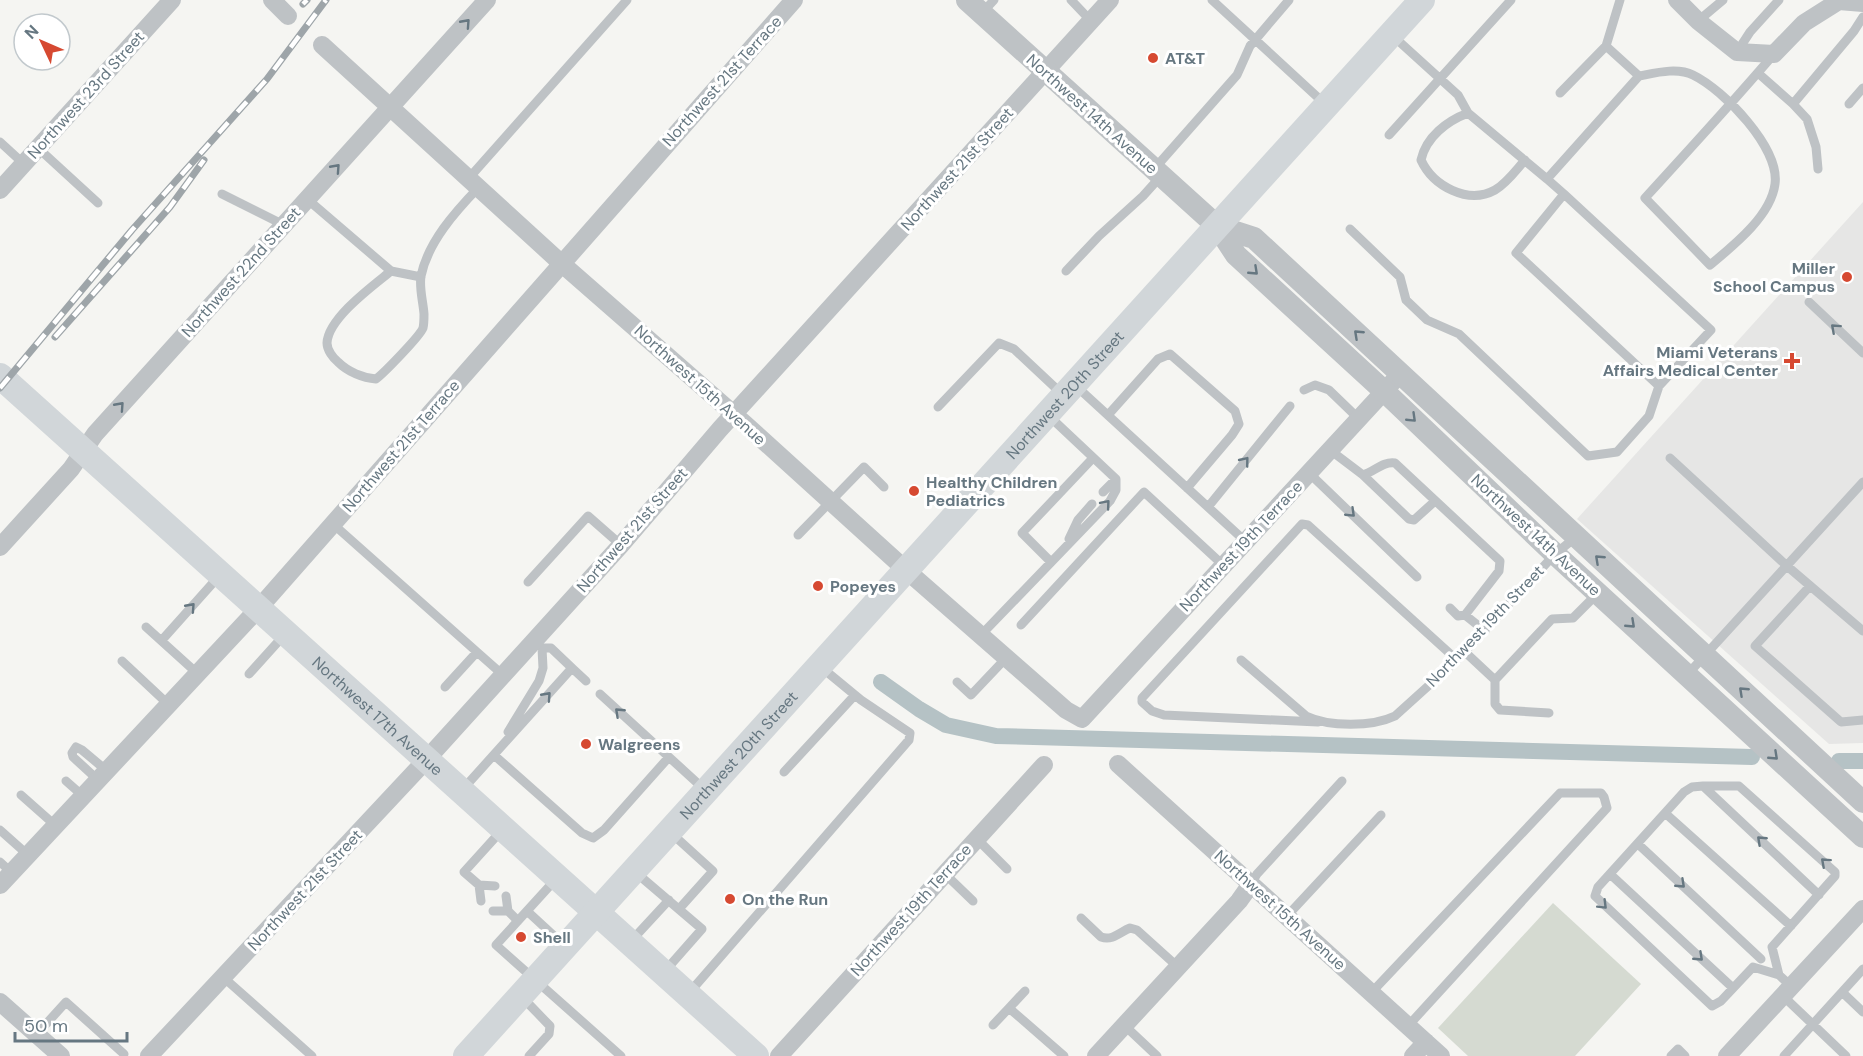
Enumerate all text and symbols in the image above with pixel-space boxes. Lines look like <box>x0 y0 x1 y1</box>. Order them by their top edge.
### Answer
street label: Northwest 21st Terrace <box>658 11 786 151</box>
north arrow <box>12 12 72 72</box>
one-way arrow <box>459 19 470 30</box>
street label: Northwest 23rd Street <box>24 27 148 163</box>
place label: AT&T <box>1165 48 1206 69</box>
street label: Northwest 14th Avenue <box>1022 49 1162 179</box>
marker: AT&T <box>1146 51 1160 65</box>
street label: Northwest 21st Street <box>896 103 1018 235</box>
one-way arrow <box>329 164 340 175</box>
street label: Northwest 22nd Street <box>177 202 305 342</box>
place label: Miller School Campus <box>1713 258 1835 297</box>
one-way arrow <box>1247 264 1258 275</box>
marker: Miller School Campus <box>1840 270 1854 284</box>
street label: Northwest 15th Avenue <box>630 320 770 450</box>
one-way arrow <box>1832 324 1842 335</box>
street label: Northwest 20th Street <box>1001 326 1128 463</box>
one-way arrow <box>1354 330 1365 341</box>
place label: Miami Veterans Affairs Medical Center <box>1603 342 1778 381</box>
marker: Miami Veterans Affairs Medical Center <box>1783 352 1801 370</box>
street label: Northwest 21st Terrace <box>338 375 464 517</box>
one-way arrow <box>113 402 124 412</box>
one-way arrow <box>1405 411 1416 422</box>
one-way arrow <box>1237 457 1248 468</box>
street label: Northwest 21st Street <box>572 463 692 597</box>
street label: Northwest 14th Avenue <box>1467 469 1605 601</box>
place label: Healthy Children Pediatrics <box>926 472 1057 511</box>
street label: Northwest 19th Terrace <box>1175 476 1307 616</box>
marker: Healthy Children Pediatrics <box>907 484 921 498</box>
one-way arrow <box>1099 500 1110 511</box>
one-way arrow <box>1343 506 1354 517</box>
one-way arrow <box>1596 555 1606 566</box>
street label: Northwest 19th Street <box>1421 561 1549 691</box>
place label: Popeyes <box>830 576 896 597</box>
marker: Popeyes <box>811 579 825 593</box>
one-way arrow <box>184 604 195 614</box>
one-way arrow <box>1624 617 1635 628</box>
street label: Northwest 17th Avenue <box>308 651 448 780</box>
street label: Northwest 20th Street <box>675 686 802 824</box>
one-way arrow <box>1739 687 1749 698</box>
one-way arrow <box>540 692 551 702</box>
one-way arrow <box>615 708 626 719</box>
place label: Walgreens <box>598 734 681 755</box>
marker: Walgreens <box>579 737 593 751</box>
one-way arrow <box>1768 749 1778 760</box>
street label: Northwest 21st Street <box>243 825 367 955</box>
one-way arrow <box>1757 837 1768 848</box>
street label: Northwest 19th Terrace <box>846 839 976 981</box>
street label: Northwest 15th Avenue <box>1210 845 1350 975</box>
one-way arrow <box>1821 858 1832 869</box>
one-way arrow <box>1673 876 1684 887</box>
place label: On the Run <box>742 889 828 910</box>
marker: On the Run <box>723 892 737 906</box>
one-way arrow <box>1596 897 1607 908</box>
place label: Shell <box>533 927 571 948</box>
marker: Shell <box>514 930 528 944</box>
one-way arrow <box>1693 950 1703 961</box>
scale bar <box>15 1005 128 1043</box>
text: 50 m <box>24 1014 68 1038</box>

